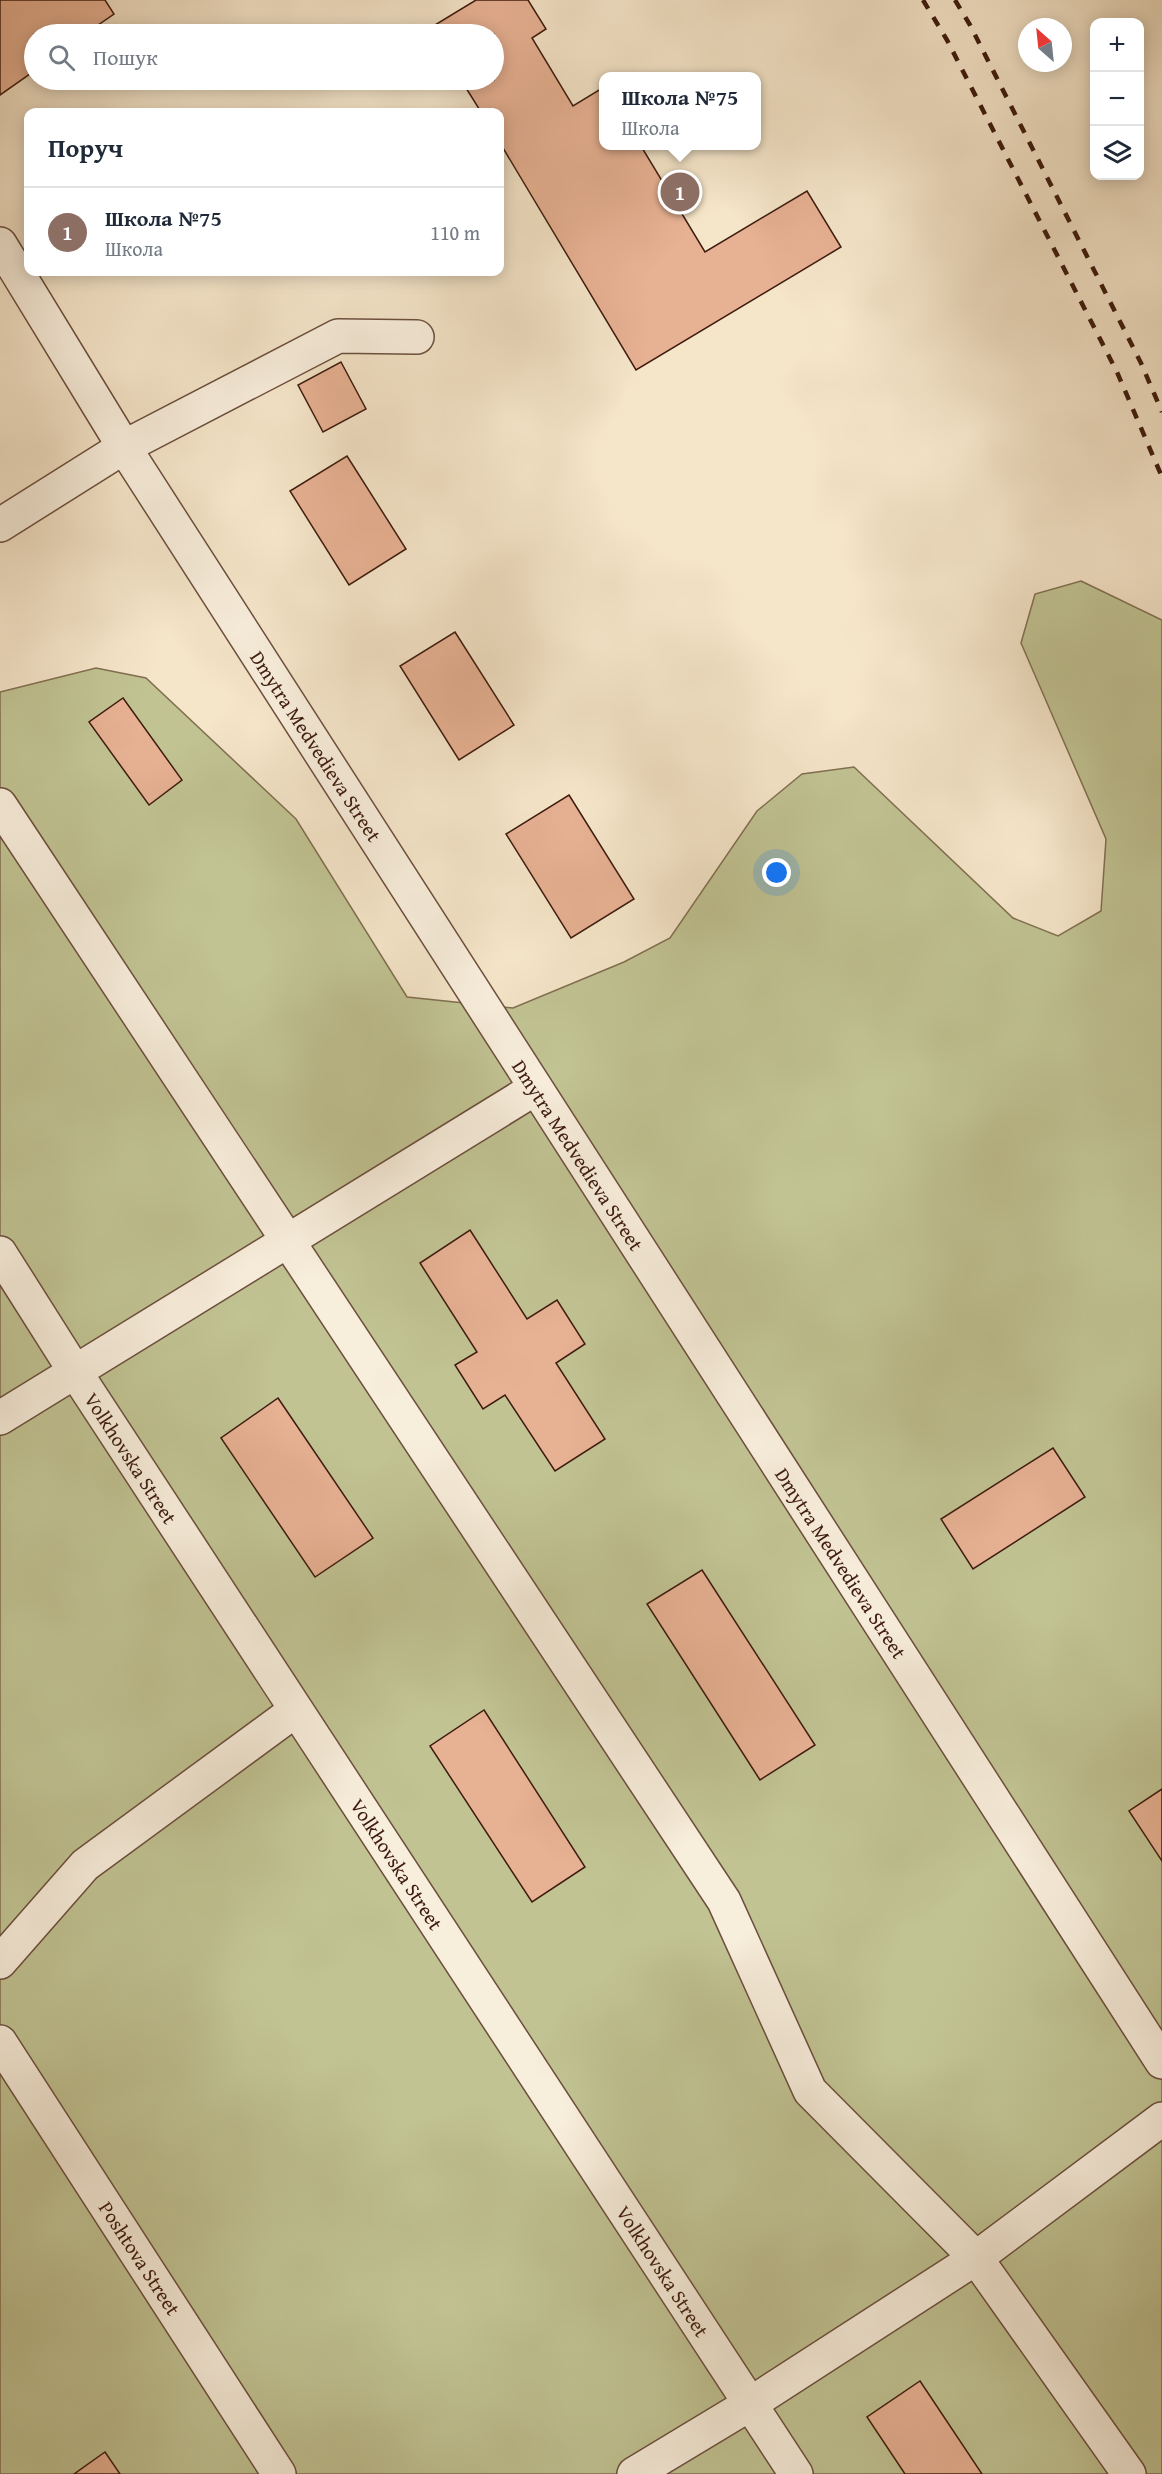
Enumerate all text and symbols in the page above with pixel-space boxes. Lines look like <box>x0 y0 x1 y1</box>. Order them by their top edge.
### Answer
north arrow <box>1018 18 1072 72</box>
map controls <box>1090 18 1144 180</box>
button: + <box>1090 18 1144 72</box>
search box <box>24 24 504 90</box>
icon: search <box>45 41 78 74</box>
text: Пошук <box>93 41 158 73</box>
popup <box>599 72 761 150</box>
button: − <box>1090 72 1144 126</box>
text: Школа №75 <box>622 81 738 113</box>
text: Школа <box>622 113 680 142</box>
button: layers <box>1090 126 1144 180</box>
text: Поруч <box>48 128 123 167</box>
pin: 1 <box>660 170 700 214</box>
text: Школа №75 <box>105 202 222 234</box>
text: 1 <box>62 218 73 247</box>
text: 110 m <box>430 218 480 247</box>
text: Школа <box>105 234 163 263</box>
street label: Dmytra Medvedieva Street <box>243 645 389 847</box>
your location <box>762 858 791 887</box>
street label: Dmytra Medvedieva Street <box>505 1054 651 1256</box>
street label: Volkhovska Street <box>78 1387 184 1529</box>
street label: Dmytra Medvedieva Street <box>768 1462 914 1664</box>
street label: Volkhovska Street <box>344 1793 450 1935</box>
street label: Poshtova Street <box>92 2195 188 2321</box>
street label: Volkhovska Street <box>610 2200 716 2342</box>

